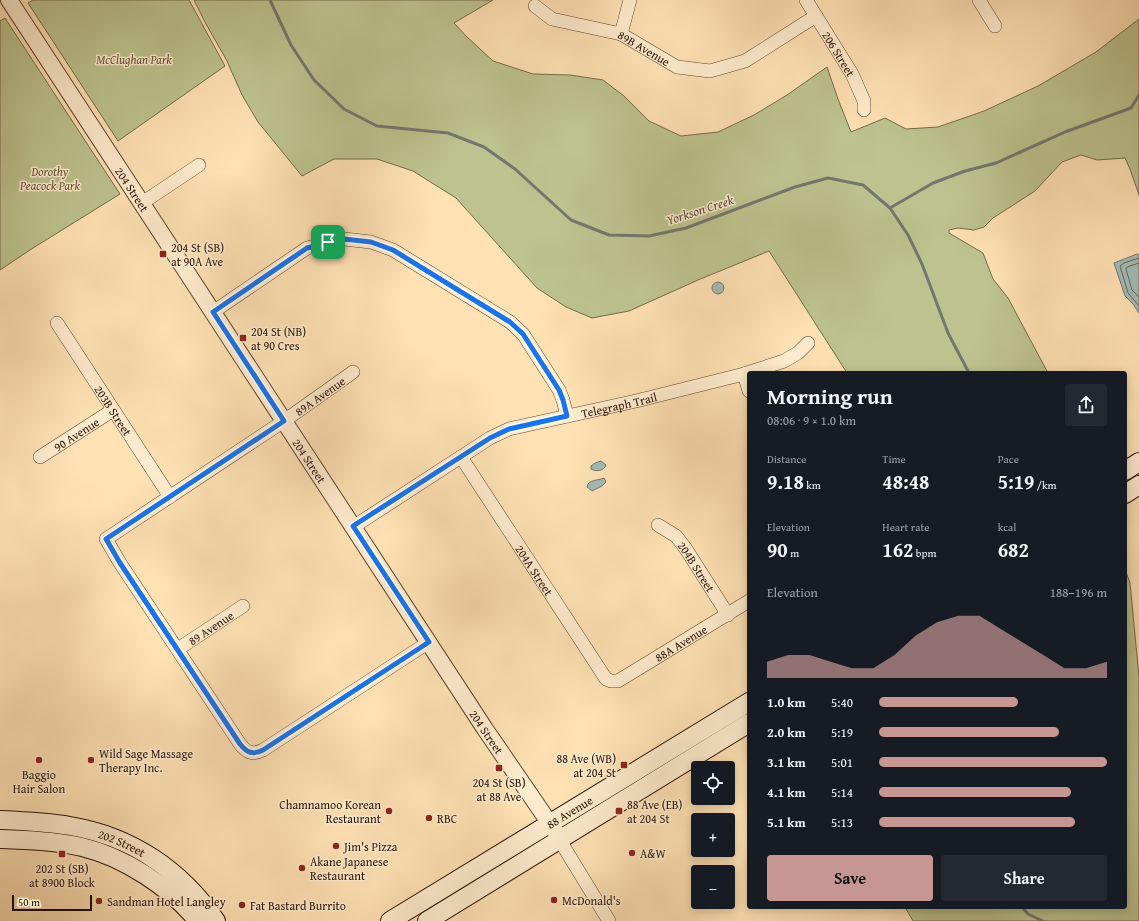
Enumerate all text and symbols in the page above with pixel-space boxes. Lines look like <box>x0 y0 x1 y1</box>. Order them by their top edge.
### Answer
street label: 89B Avenue <box>615 26 674 70</box>
street label: 206 Street <box>819 28 860 80</box>
park label: McClughan Park <box>96 51 172 68</box>
park label: Dorothy Peacock Park <box>19 163 81 194</box>
street label: 204 Street <box>112 163 154 216</box>
water label: Yorkson Creek <box>664 190 736 230</box>
pin <box>311 225 345 259</box>
icon: arrive <box>317 231 339 253</box>
place label: 204 St (SB) at 90A Ave <box>171 239 224 270</box>
marker: 204 St (SB) at 90A Ave <box>158 249 168 259</box>
place label: 204 St (NB) at 90 Cres <box>251 323 306 354</box>
marker: 204 St (NB) at 90 Cres <box>238 333 248 343</box>
street label: 89A Avenue <box>291 372 349 420</box>
text: Morning run <box>767 380 893 412</box>
street label: 203B Street <box>91 382 137 439</box>
button: share <box>1065 384 1107 426</box>
street label: Telegraph Trail <box>579 387 659 421</box>
text: 08:06 · 9 × 1.0 km <box>767 411 856 430</box>
street label: 90 Avenue <box>50 413 103 455</box>
street label: 204 Street <box>289 435 331 487</box>
text: Distance <box>767 451 806 467</box>
text: Time <box>882 451 906 467</box>
text: Pace <box>998 451 1019 467</box>
text: 9.18 <box>767 467 804 496</box>
text: 48:48 <box>882 467 929 496</box>
text: 5:19 <box>998 467 1034 496</box>
text: km <box>804 477 821 493</box>
text: /km <box>1034 477 1057 493</box>
text: Elevation <box>767 519 810 535</box>
text: Heart rate <box>882 519 930 535</box>
text: kcal <box>998 519 1016 535</box>
text: 90 <box>767 535 788 564</box>
text: 162 <box>882 535 913 564</box>
text: 682 <box>998 535 1029 564</box>
street label: 204B Street <box>674 537 720 596</box>
street label: 204A Street <box>512 541 558 599</box>
text: m <box>788 545 799 561</box>
text: bpm <box>913 545 936 561</box>
text: Elevation <box>767 583 818 602</box>
text: 188–196 m <box>1050 583 1107 602</box>
street label: 89 Avenue <box>185 606 237 649</box>
street label: 88A Avenue <box>651 620 710 665</box>
text: 1.0 km <box>767 693 806 712</box>
text: 5:40 <box>831 693 853 712</box>
street label: 204 Street <box>466 706 509 758</box>
text: 2.0 km <box>767 723 806 742</box>
text: 5:19 <box>831 723 853 742</box>
place label: Wild Sage Massage Therapy Inc. <box>99 745 193 776</box>
place label: 88 Ave (WB) at 204 St <box>556 750 617 781</box>
text: 3.1 km <box>767 753 806 772</box>
text: 5:01 <box>831 753 853 772</box>
marker: Baggio Hair Salon <box>34 755 44 765</box>
marker: Wild Sage Massage Therapy Inc. <box>86 755 96 765</box>
marker: 88 Ave (WB) at 204 St <box>619 760 629 770</box>
map controls <box>691 761 735 909</box>
button: locate <box>691 761 735 805</box>
marker: 204 St (SB) at 88 Ave <box>494 763 504 773</box>
place label: Baggio Hair Salon <box>13 766 65 797</box>
place label: 204 St (SB) at 88 Ave <box>472 774 526 805</box>
text: 4.1 km <box>767 783 806 802</box>
text: 5:14 <box>831 783 853 802</box>
street label: 88 Avenue <box>543 791 596 832</box>
place label: Chamnamoo Korean Restaurant <box>279 796 382 827</box>
place label: 88 Ave (EB) at 204 St <box>627 796 683 827</box>
marker: Chamnamoo Korean Restaurant <box>384 806 394 816</box>
marker: 88 Ave (EB) at 204 St <box>614 806 624 816</box>
place label: RBC <box>437 810 458 827</box>
marker: RBC <box>424 813 434 823</box>
button: + <box>691 813 735 857</box>
text: 5.1 km <box>767 813 806 832</box>
text: 5:13 <box>831 813 853 832</box>
street label: 202 Street <box>96 825 150 861</box>
place label: Jim's Pizza <box>342 838 398 855</box>
marker: Jim's Pizza <box>331 841 341 851</box>
place label: A&W <box>640 845 666 862</box>
marker: A&W <box>627 848 637 858</box>
marker: 202 St (SB) at 8900 Block <box>57 849 67 859</box>
place label: Akane Japanese Restaurant <box>310 853 389 884</box>
button: Save <box>767 855 933 901</box>
button: Share <box>941 855 1107 901</box>
place label: 202 St (SB) at 8900 Block <box>29 860 96 891</box>
marker: Akane Japanese Restaurant <box>297 863 307 873</box>
button: − <box>691 865 735 909</box>
place label: McDonald's <box>562 892 621 909</box>
scale bar <box>12 893 92 912</box>
place label: Sandman Hotel Langley <box>107 893 226 910</box>
text: 50 m <box>18 894 40 910</box>
marker: McDonald's <box>549 895 559 905</box>
marker: Sandman Hotel Langley <box>94 896 104 906</box>
place label: Fat Bastard Burrito <box>250 897 346 914</box>
marker: Fat Bastard Burrito <box>237 900 247 910</box>

